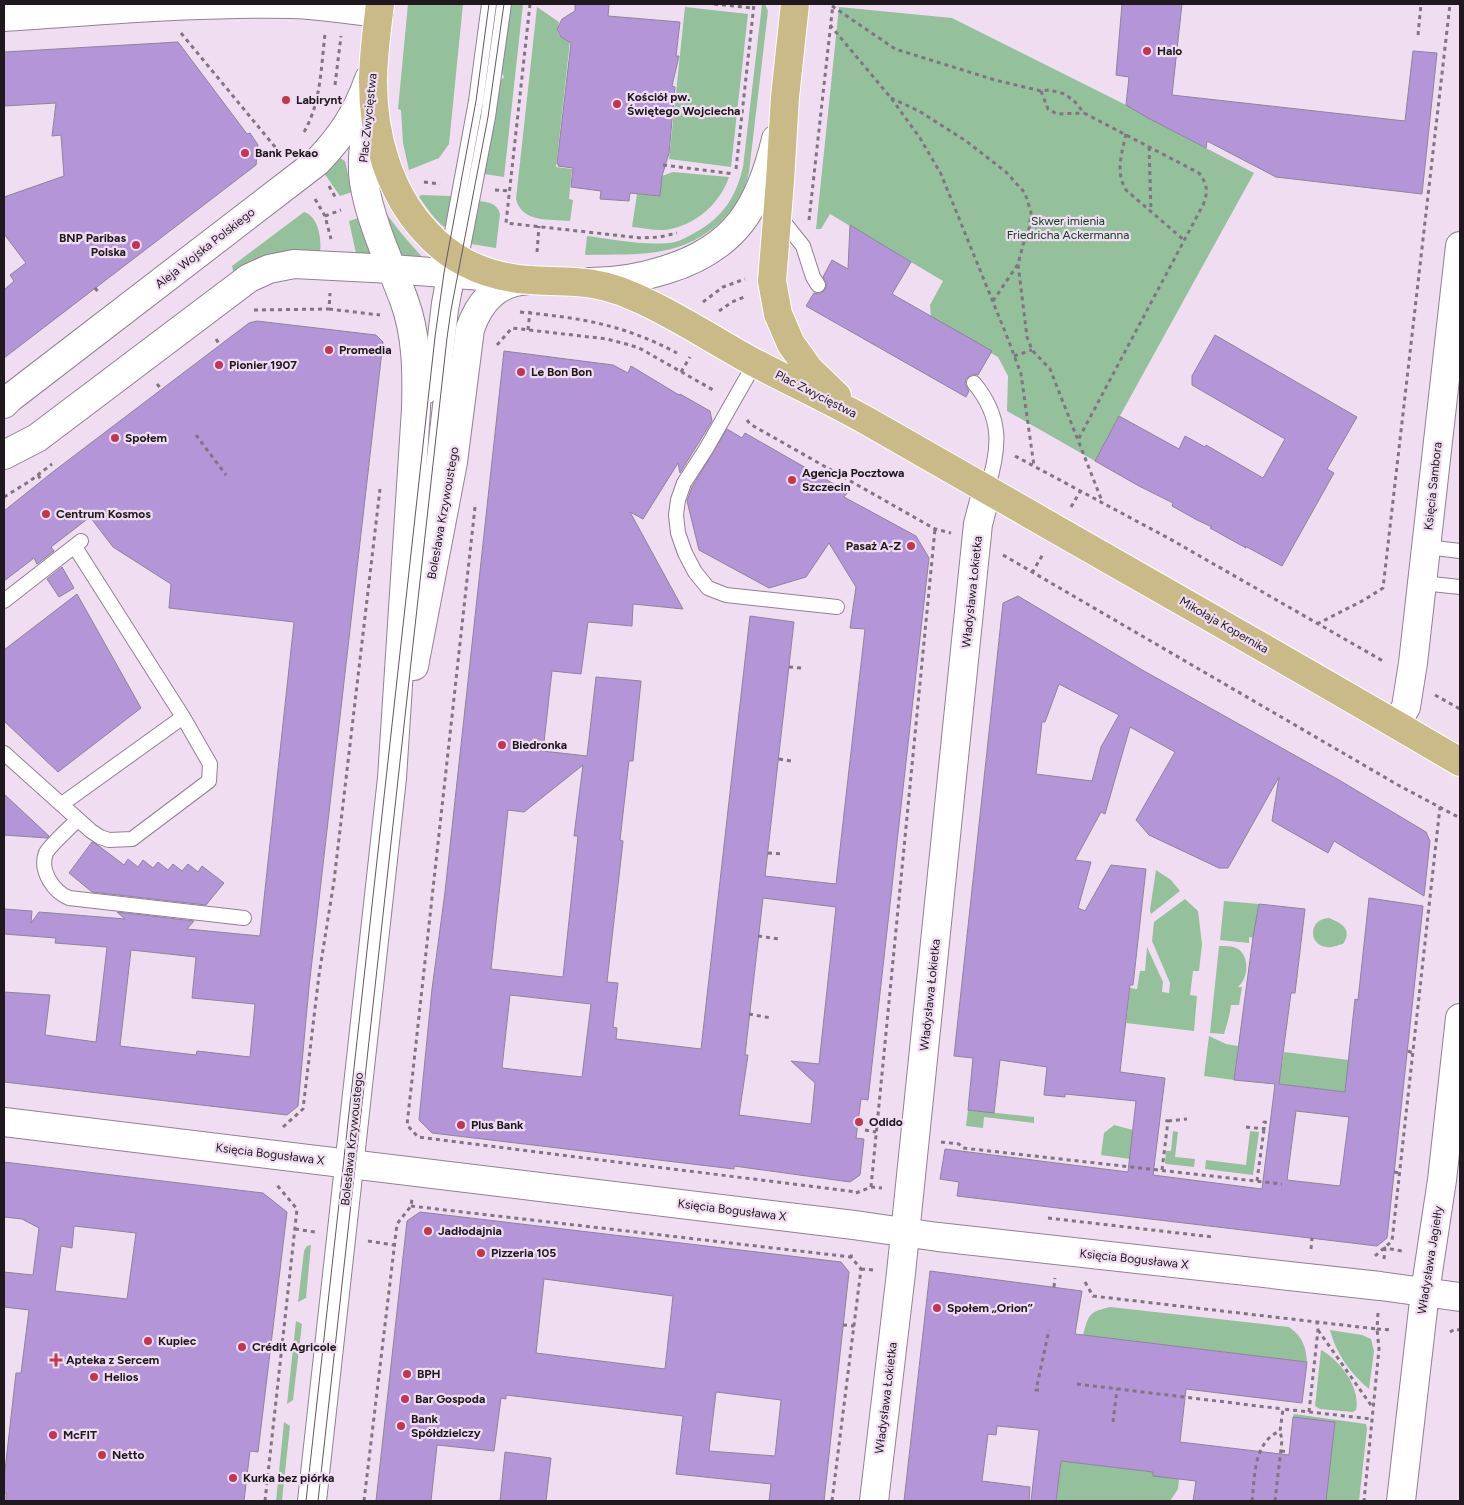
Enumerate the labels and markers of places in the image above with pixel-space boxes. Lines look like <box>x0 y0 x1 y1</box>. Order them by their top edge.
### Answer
place label: Halo <box>1157 44 1182 58</box>
marker: Halo <box>1141 45 1153 57</box>
place label: Kościół pw. Świętego Wojciecha <box>627 90 740 118</box>
place label: Labirynt <box>296 93 342 107</box>
marker: Labirynt <box>280 94 292 106</box>
marker: Kościół pw. Świętego Wojciecha <box>611 98 623 110</box>
place label: Bank Pekao <box>255 146 318 160</box>
marker: Bank Pekao <box>239 147 251 159</box>
place label: BNP Paribas Polska <box>59 231 126 259</box>
marker: BNP Paribas Polska <box>130 239 142 251</box>
place label: Promedia <box>339 343 392 357</box>
marker: Promedia <box>323 344 335 356</box>
place label: Pionier 1907 <box>229 358 297 372</box>
marker: Pionier 1907 <box>213 359 225 371</box>
place label: Le Bon Bon <box>531 365 592 379</box>
marker: Le Bon Bon <box>515 366 527 378</box>
place label: Społem <box>125 431 167 445</box>
marker: Społem <box>109 432 121 444</box>
place label: Agencja Pocztowa Szczecin <box>802 466 904 494</box>
marker: Agencja Pocztowa Szczecin <box>786 474 798 486</box>
place label: Centrum Kosmos <box>56 507 151 521</box>
marker: Centrum Kosmos <box>40 508 52 520</box>
place label: Pasaż A-Z <box>846 539 901 553</box>
marker: Pasaż A-Z <box>905 540 917 552</box>
place label: Biedronka <box>512 738 567 752</box>
marker: Biedronka <box>496 739 508 751</box>
place label: Odido <box>869 1115 903 1129</box>
marker: Odido <box>853 1116 865 1128</box>
place label: Plus Bank <box>471 1118 524 1132</box>
marker: Plus Bank <box>455 1119 467 1131</box>
place label: Jadłodajnia <box>438 1224 502 1238</box>
marker: Jadłodajnia <box>422 1225 434 1237</box>
place label: Pizzeria 105 <box>491 1246 556 1260</box>
marker: Pizzeria 105 <box>475 1247 487 1259</box>
place label: Społem „Orion” <box>947 1301 1033 1315</box>
marker: Społem „Orion” <box>931 1302 943 1314</box>
place label: Kupiec <box>158 1334 197 1348</box>
marker: Kupiec <box>142 1335 154 1347</box>
place label: Crédit Agricole <box>252 1340 337 1354</box>
marker: Crédit Agricole <box>236 1341 248 1353</box>
place label: Apteka z Sercem <box>66 1353 159 1367</box>
marker: Apteka z Sercem <box>50 1354 62 1366</box>
place label: BPH <box>417 1367 441 1381</box>
marker: BPH <box>401 1368 413 1380</box>
place label: Helios <box>104 1370 139 1384</box>
marker: Helios <box>88 1371 100 1383</box>
place label: Bar Gospoda <box>415 1392 485 1406</box>
marker: Bar Gospoda <box>399 1393 411 1405</box>
place label: Bank Spółdzielczy <box>411 1412 481 1440</box>
marker: Bank Spółdzielczy <box>395 1420 407 1432</box>
place label: McFIT <box>63 1428 97 1442</box>
marker: McFIT <box>47 1429 59 1441</box>
place label: Netto <box>112 1448 144 1462</box>
marker: Netto <box>96 1449 108 1461</box>
place label: Kurka bez piórka <box>243 1471 334 1485</box>
marker: Kurka bez piórka <box>227 1472 239 1484</box>

